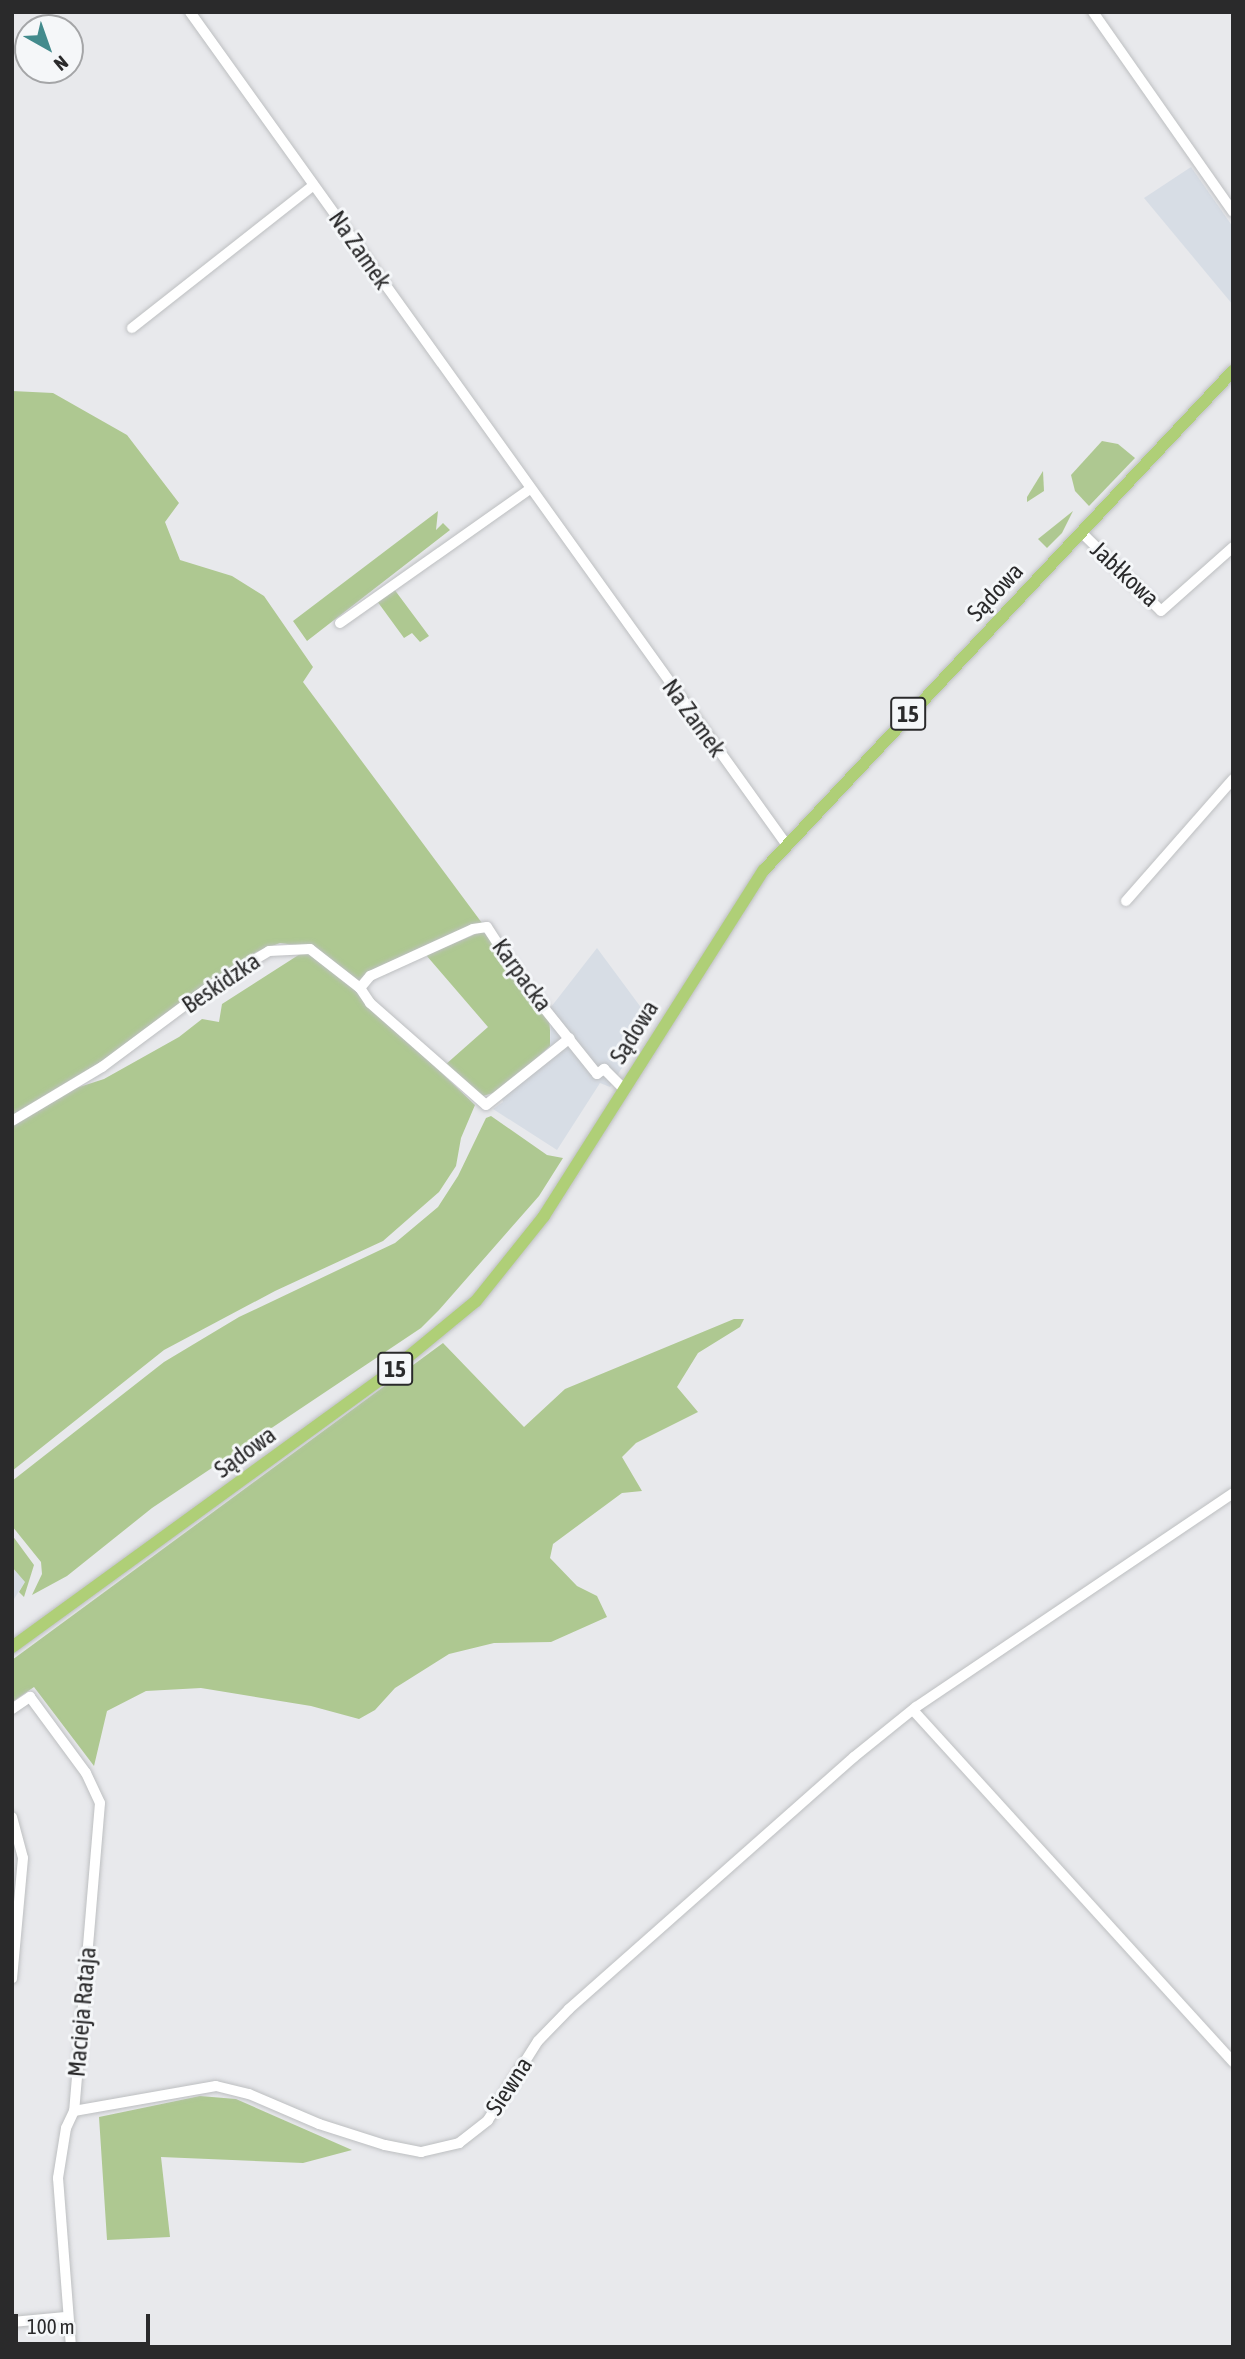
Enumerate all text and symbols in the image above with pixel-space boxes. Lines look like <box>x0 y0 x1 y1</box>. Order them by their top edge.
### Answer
north arrow <box>14 14 84 84</box>
text: N <box>50 52 73 76</box>
street label: Na Zamek <box>323 205 397 295</box>
street label: Jabłkowa <box>1085 535 1165 613</box>
street label: Sądowa <box>961 557 1029 627</box>
street label: Na Zamek <box>656 673 732 763</box>
road number: 15 <box>889 694 927 734</box>
street label: Karpacka <box>486 933 558 1017</box>
street label: Beskidzka <box>177 947 265 1019</box>
street label: Sądowa <box>604 995 664 1069</box>
road number: 15 <box>376 1350 414 1388</box>
street label: Sądowa <box>209 1420 281 1484</box>
street label: Macieja Rataja <box>62 1946 102 2078</box>
street label: Siewna <box>480 2052 538 2120</box>
scale bar <box>18 2300 154 2344</box>
text: 100 m <box>27 2314 75 2338</box>

